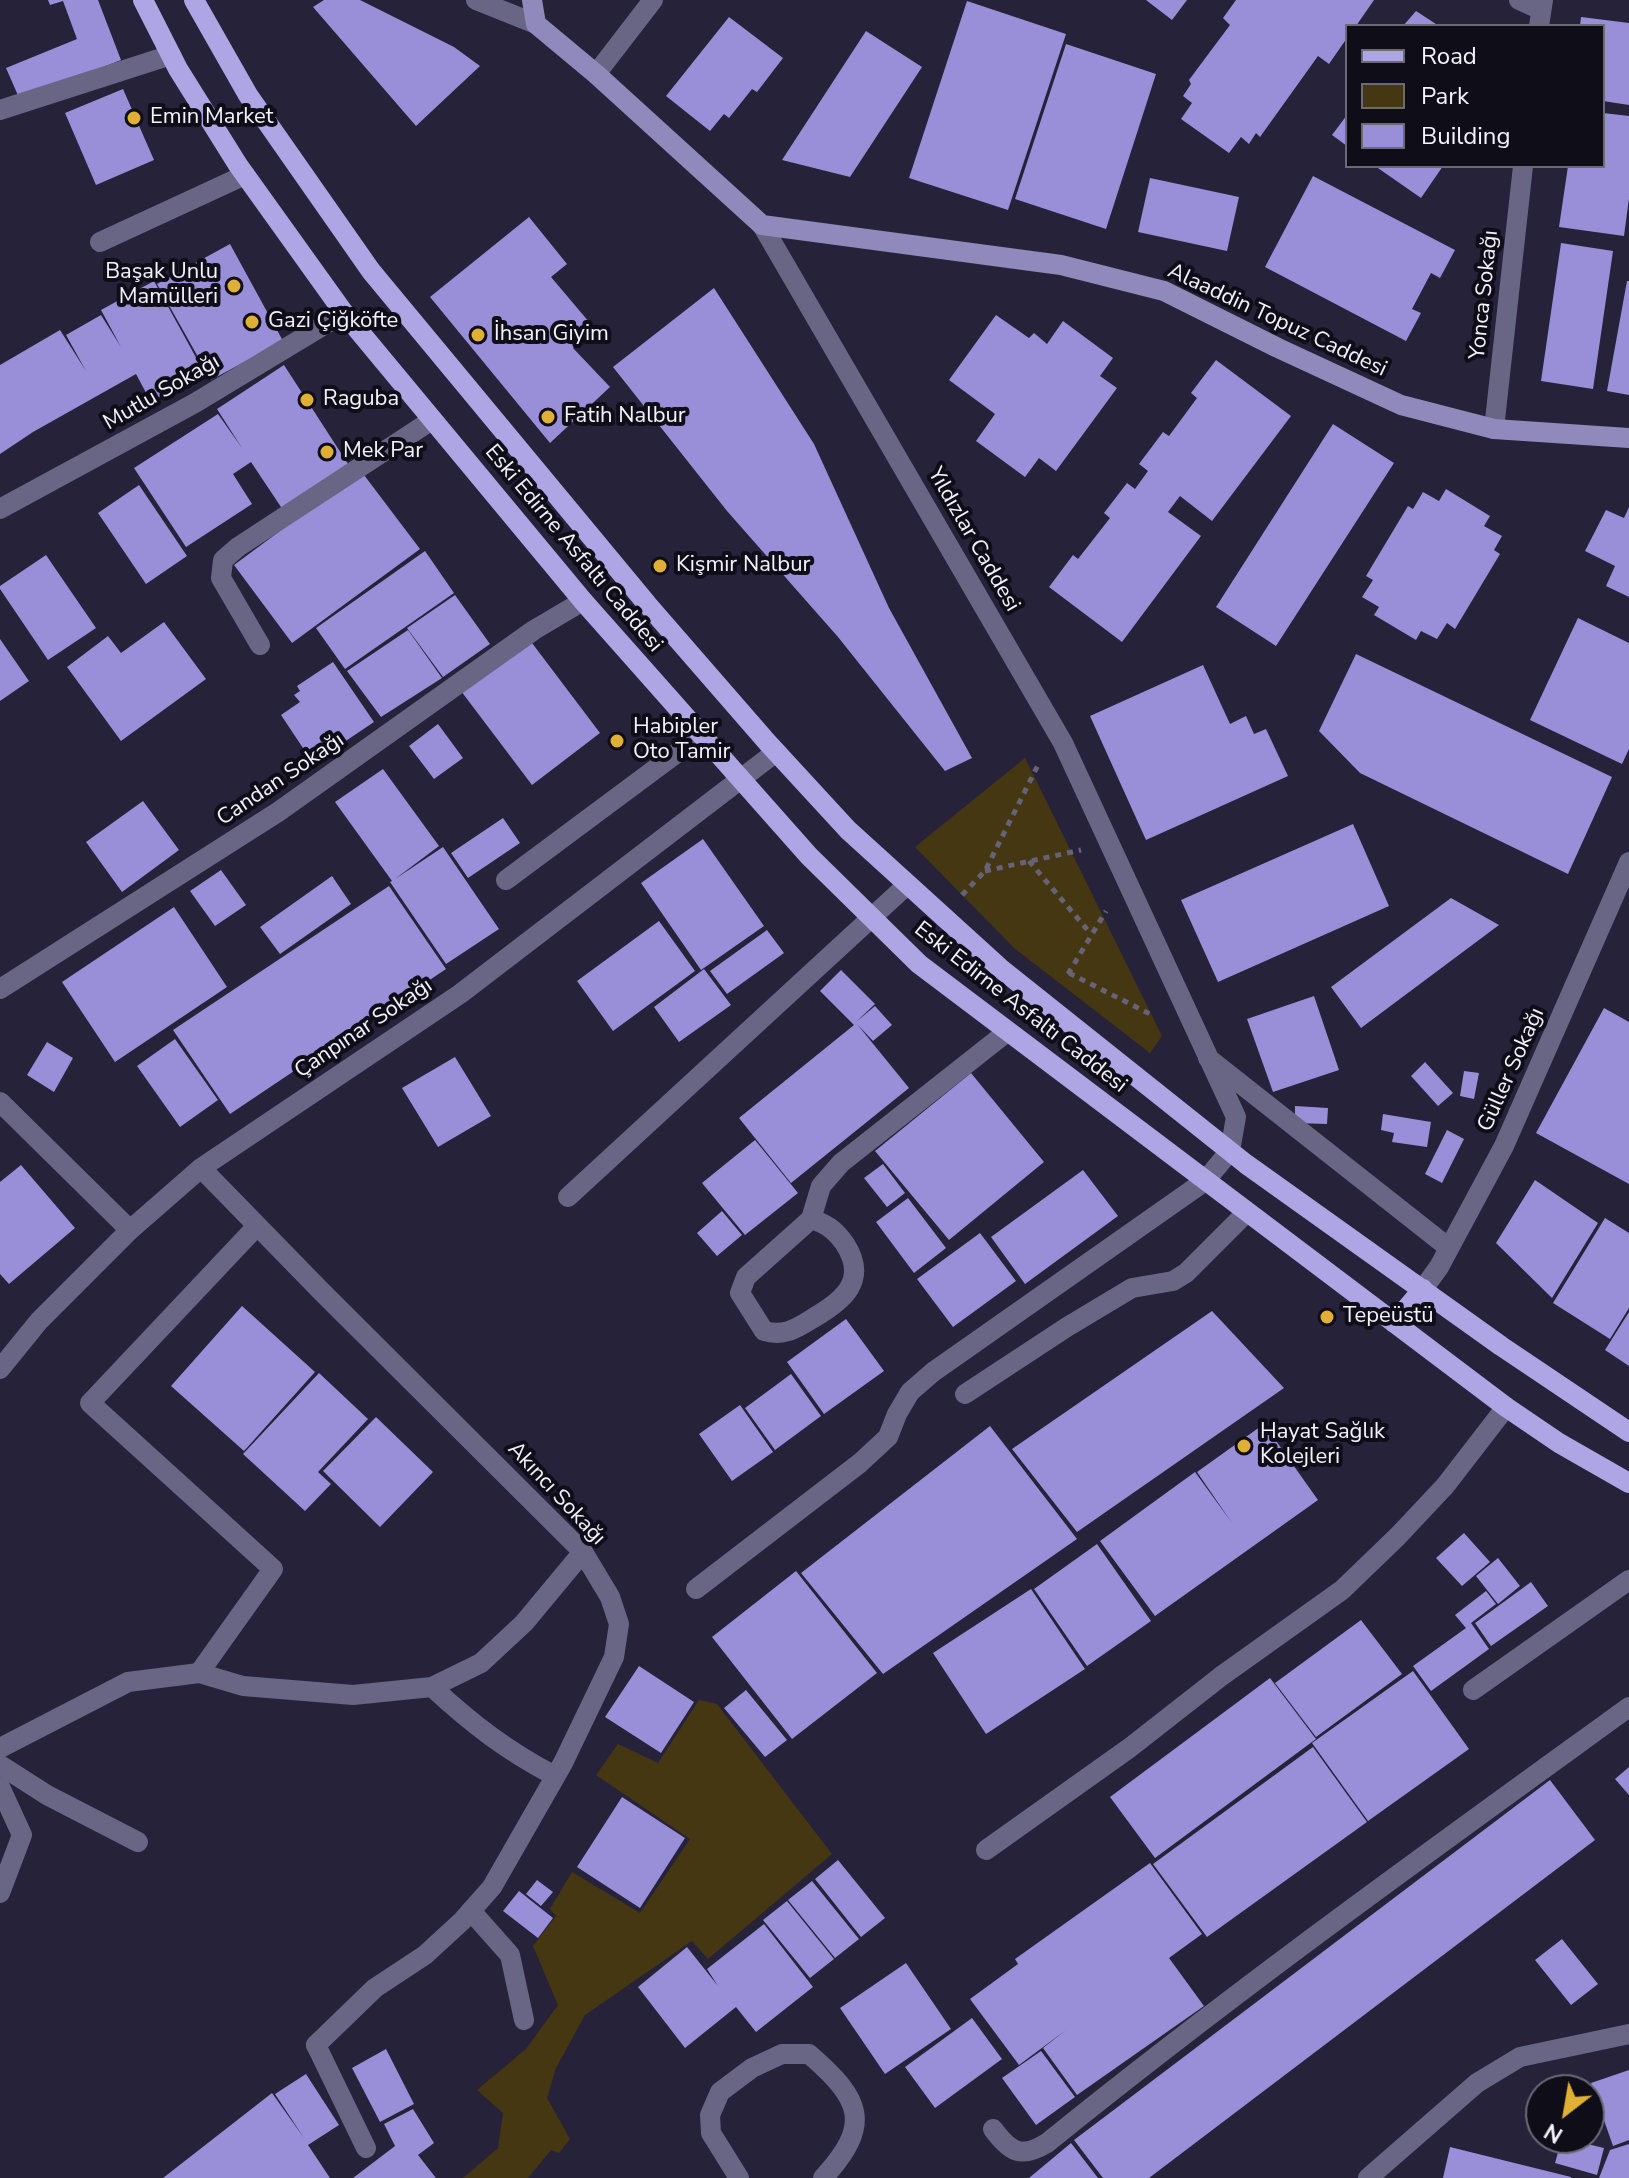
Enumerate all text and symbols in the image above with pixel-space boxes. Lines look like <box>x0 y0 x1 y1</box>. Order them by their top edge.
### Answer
legend <box>1345 24 1605 168</box>
text: Road <box>1421 40 1477 72</box>
text: Park <box>1421 80 1469 112</box>
place label: Emin Market <box>150 105 273 131</box>
marker: Emin Market <box>125 109 143 127</box>
text: Building <box>1421 120 1511 152</box>
street label: Yonca Sokağı <box>1465 229 1505 361</box>
street label: Alaaddin Topuz Caddesi <box>1163 259 1391 383</box>
place label: Başak Unlu Mamülleri <box>105 260 218 312</box>
marker: Başak Unlu Mamülleri <box>225 277 243 295</box>
place label: Gazi Çiğköfte <box>268 309 398 335</box>
marker: Gazi Çiğköfte <box>243 313 261 331</box>
place label: İhsan Giyim <box>494 322 609 348</box>
marker: İhsan Giyim <box>469 326 487 344</box>
street label: Mutlu Sokağı <box>99 349 225 437</box>
place label: Raguba <box>323 387 399 413</box>
marker: Raguba <box>298 391 316 409</box>
place label: Fatih Nalbur <box>564 404 686 430</box>
marker: Fatih Nalbur <box>539 408 557 426</box>
place label: Mek Par <box>343 439 423 465</box>
street label: Eski Edirne Asfaltı Caddesi <box>478 440 668 658</box>
marker: Mek Par <box>318 443 336 461</box>
street label: Yıldızlar Caddesi <box>921 463 1025 617</box>
place label: Kişmir Nalbur <box>676 553 810 579</box>
marker: Kişmir Nalbur <box>651 557 669 575</box>
place label: Habipler Oto Tamir <box>633 715 730 766</box>
street label: Candan Sokağı <box>212 728 350 832</box>
marker: Habipler Oto Tamir <box>608 732 626 750</box>
street label: Eski Edirne Asfaltı Caddesi <box>908 917 1132 1099</box>
street label: Çanpınar Sokağı <box>290 973 438 1085</box>
street label: Güller Sokağı <box>1473 1004 1551 1136</box>
place label: Tepeüstü <box>1343 1304 1434 1330</box>
marker: Tepeüstü <box>1318 1308 1336 1326</box>
place label: Hayat Sağlık Kolejleri <box>1260 1420 1385 1472</box>
street label: Akıncı Sokağı <box>501 1437 611 1551</box>
marker: Hayat Sağlık Kolejleri <box>1235 1437 1253 1455</box>
north arrow <box>1525 2074 1605 2154</box>
text: N <box>1539 2116 1568 2150</box>

